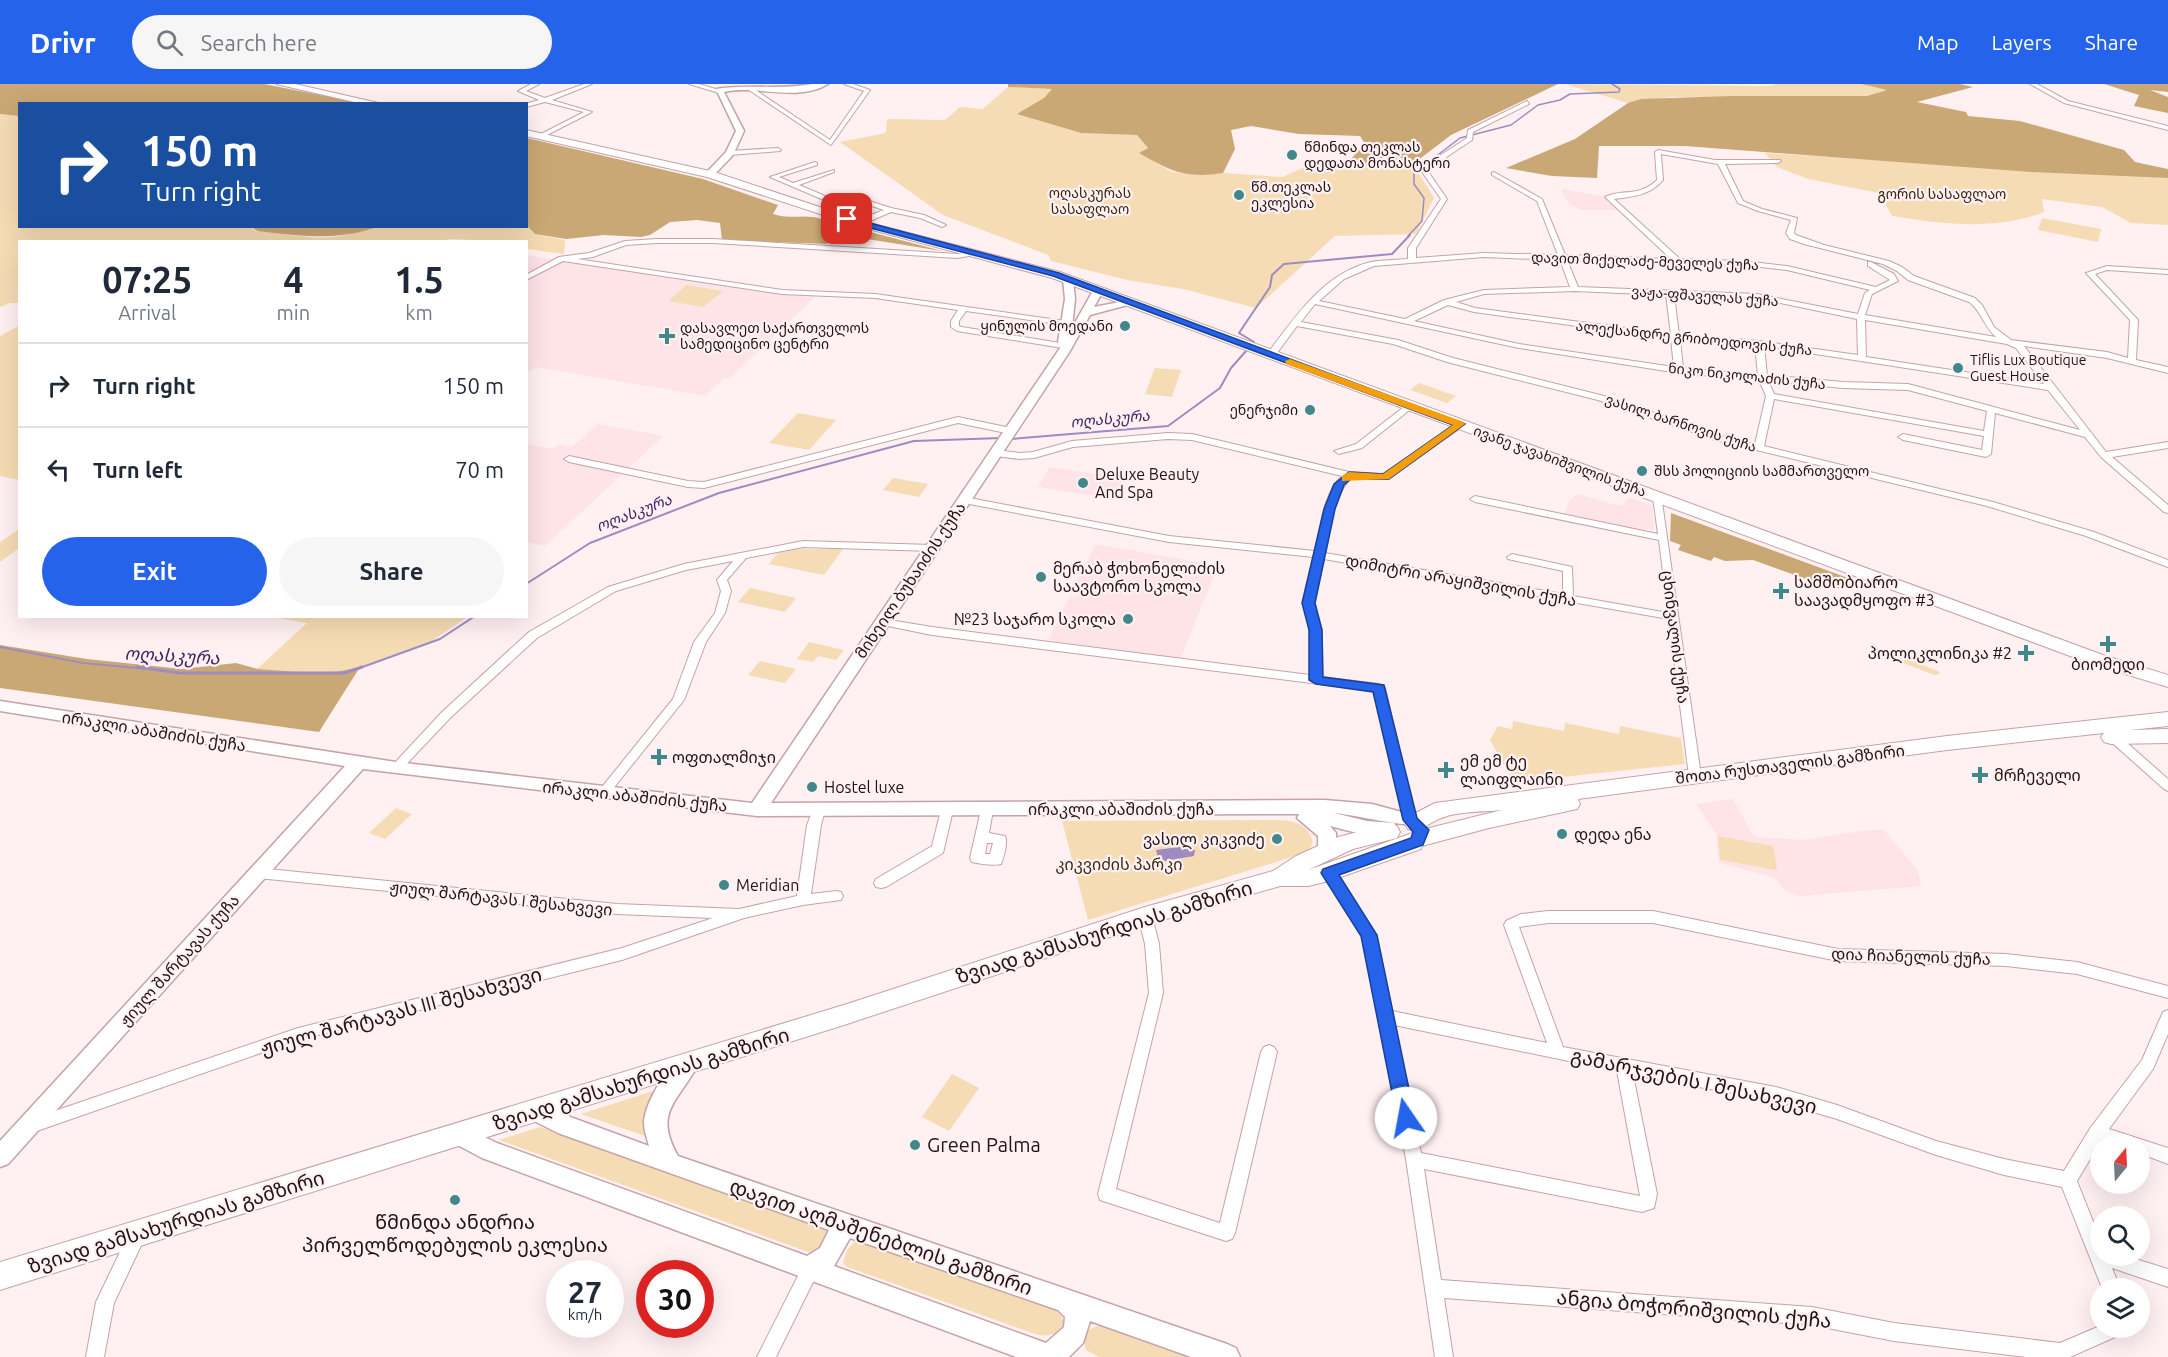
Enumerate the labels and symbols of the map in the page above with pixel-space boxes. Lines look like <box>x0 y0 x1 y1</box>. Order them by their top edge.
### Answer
place label: წმინდა თეკლას დედათა მონასტერი <box>1304 139 1450 172</box>
marker: წმინდა თეკლას დედათა მონასტერი <box>1285 148 1299 162</box>
place label: წმ.თეკლას ეკლესია <box>1251 179 1331 212</box>
park label: ოღასკურას სასაფლაო <box>1049 185 1131 218</box>
park label: გორის სასაფლაო <box>1878 186 2006 203</box>
marker: წმ.თეკლას ეკლესია <box>1232 188 1246 202</box>
pin <box>821 193 872 244</box>
street label: დავით მიქელაძე-მეველეს ქუჩა <box>1531 249 1759 274</box>
street label: ვაჟა-ფშაველას ქუჩა <box>1631 283 1779 310</box>
place label: ყინულის მოედანი <box>981 318 1113 335</box>
street label: ალექსანდრე გრიბოედოვის ქუჩა <box>1575 318 1813 359</box>
marker: ყინულის მოედანი <box>1118 319 1132 333</box>
place label: დასავლეთ საქართველოს სამედიცინო ცენტრი <box>680 320 869 353</box>
marker: დასავლეთ საქართველოს სამედიცინო ცენტრი <box>658 327 676 345</box>
place label: Tiflis Lux Boutique Guest House <box>1970 352 2086 384</box>
street label: ნიკო ნიკოლაძის ქუჩა <box>1667 360 1827 393</box>
marker: Tiflis Lux Boutique Guest House <box>1951 361 1965 375</box>
street label: ვასილ ბარნოვის ქუჩა <box>1603 391 1759 456</box>
place label: ენერჯიმი <box>1230 402 1298 419</box>
marker: ენერჯიმი <box>1303 403 1317 417</box>
water label: ოღასკურა <box>1070 407 1151 431</box>
street label: ივანე ჯავახიშვილის ქუჩა <box>1471 422 1648 501</box>
place label: შსს პოლიციის სამმართველო <box>1654 463 1869 480</box>
marker: შსს პოლიციის სამმართველო <box>1635 464 1649 478</box>
place label: Deluxe Beauty And Spa <box>1095 465 1199 501</box>
marker: Deluxe Beauty And Spa <box>1076 476 1090 490</box>
water label: ოღასკურა <box>594 490 675 536</box>
street label: მიხეილ ბუხაიძის ქუჩა <box>851 499 971 663</box>
street label: დიმიტრი არაყიშვილის ქუჩა <box>1344 551 1578 611</box>
place label: მერაბ ჭოხონელიძის საავტორო სკოლა <box>1053 559 1225 597</box>
street label: ცხინვალის ქუჩა <box>1657 569 1693 705</box>
marker: მერაბ ჭოხონელიძის საავტორო სკოლა <box>1034 570 1048 584</box>
place label: სამშობიარო საავადმყოფო #3 <box>1794 573 1935 611</box>
marker: სამშობიარო საავადმყოფო #3 <box>1772 582 1790 600</box>
place label: №23 საჯარო სკოლა <box>954 610 1116 630</box>
marker: №23 საჯარო სკოლა <box>1121 612 1135 626</box>
marker: ბიომედი <box>2099 635 2117 653</box>
water label: ოღასკურა <box>124 643 220 669</box>
place label: პოლიკლინიკა #2 <box>1868 644 2012 664</box>
marker: პოლიკლინიკა #2 <box>2017 644 2035 662</box>
place label: ბიომედი <box>2071 655 2145 675</box>
street label: ირაკლი აბაშიძის ქუჩა <box>61 708 247 756</box>
street label: შოთა რუსთაველის გამზირი <box>1674 741 1906 789</box>
marker: ოფთალმიჯი <box>650 748 668 766</box>
place label: ოფთალმიჯი <box>672 748 776 768</box>
place label: ემ ემ ტე ლაიფლაინი <box>1460 752 1563 790</box>
marker: ემ ემ ტე ლაიფლაინი <box>1437 761 1455 779</box>
marker: მრჩეველი <box>1971 766 1989 784</box>
place label: მრჩეველი <box>1994 766 2081 786</box>
street label: ირაკლი აბაშიძის ქუჩა <box>541 777 728 817</box>
place label: Hostel luxe <box>824 778 904 796</box>
marker: Hostel luxe <box>805 780 819 794</box>
street label: ირაკლი აბაშიძის ქუჩა <box>1028 800 1214 820</box>
place label: დედა ენა <box>1574 825 1652 845</box>
marker: დედა ენა <box>1555 827 1569 841</box>
place label: ვასილ კიკვიძე <box>1143 830 1265 850</box>
marker: ვასილ კიკვიძე <box>1270 832 1284 846</box>
park label: კიკვიძის პარკი <box>1056 855 1182 874</box>
street label: ზვიად გამსახურდიას გამზირი <box>953 875 1255 990</box>
place label: Meridian <box>736 876 799 894</box>
street label: ჟიულ შარტავას I შესახვევი <box>388 877 613 921</box>
marker: Meridian <box>717 878 731 892</box>
street label: ჟიულ შარტავას ქუჩა <box>115 891 244 1031</box>
street label: დია ჩიანელის ქუჩა <box>1831 944 1991 970</box>
street label: ჟიულ შარტავას III შესახვევი <box>258 962 545 1061</box>
street label: ზვიად გამსახურდიას გამზირი <box>490 1022 792 1137</box>
street label: გამარჯვების I შესახვევი <box>1569 1043 1819 1119</box>
position arrow <box>1374 1086 1438 1150</box>
place label: Green Palma <box>927 1133 1041 1156</box>
north arrow <box>2090 1134 2150 1194</box>
marker: Green Palma <box>908 1138 922 1152</box>
street label: ზვიად გამსახურდიას გამზირი <box>25 1165 327 1280</box>
street label: დავით აღმაშენებლის გამზირი <box>726 1174 1035 1301</box>
marker: წმინდა ანდრია პირველწოდებულის ეკლესია <box>448 1193 462 1207</box>
place label: წმინდა ანდრია პირველწოდებულის ეკლესია <box>302 1210 608 1258</box>
speed limit sign: 30 <box>636 1260 714 1338</box>
street label: ანგია ბოჭორიშვილის ქუჩა <box>1556 1285 1832 1334</box>

